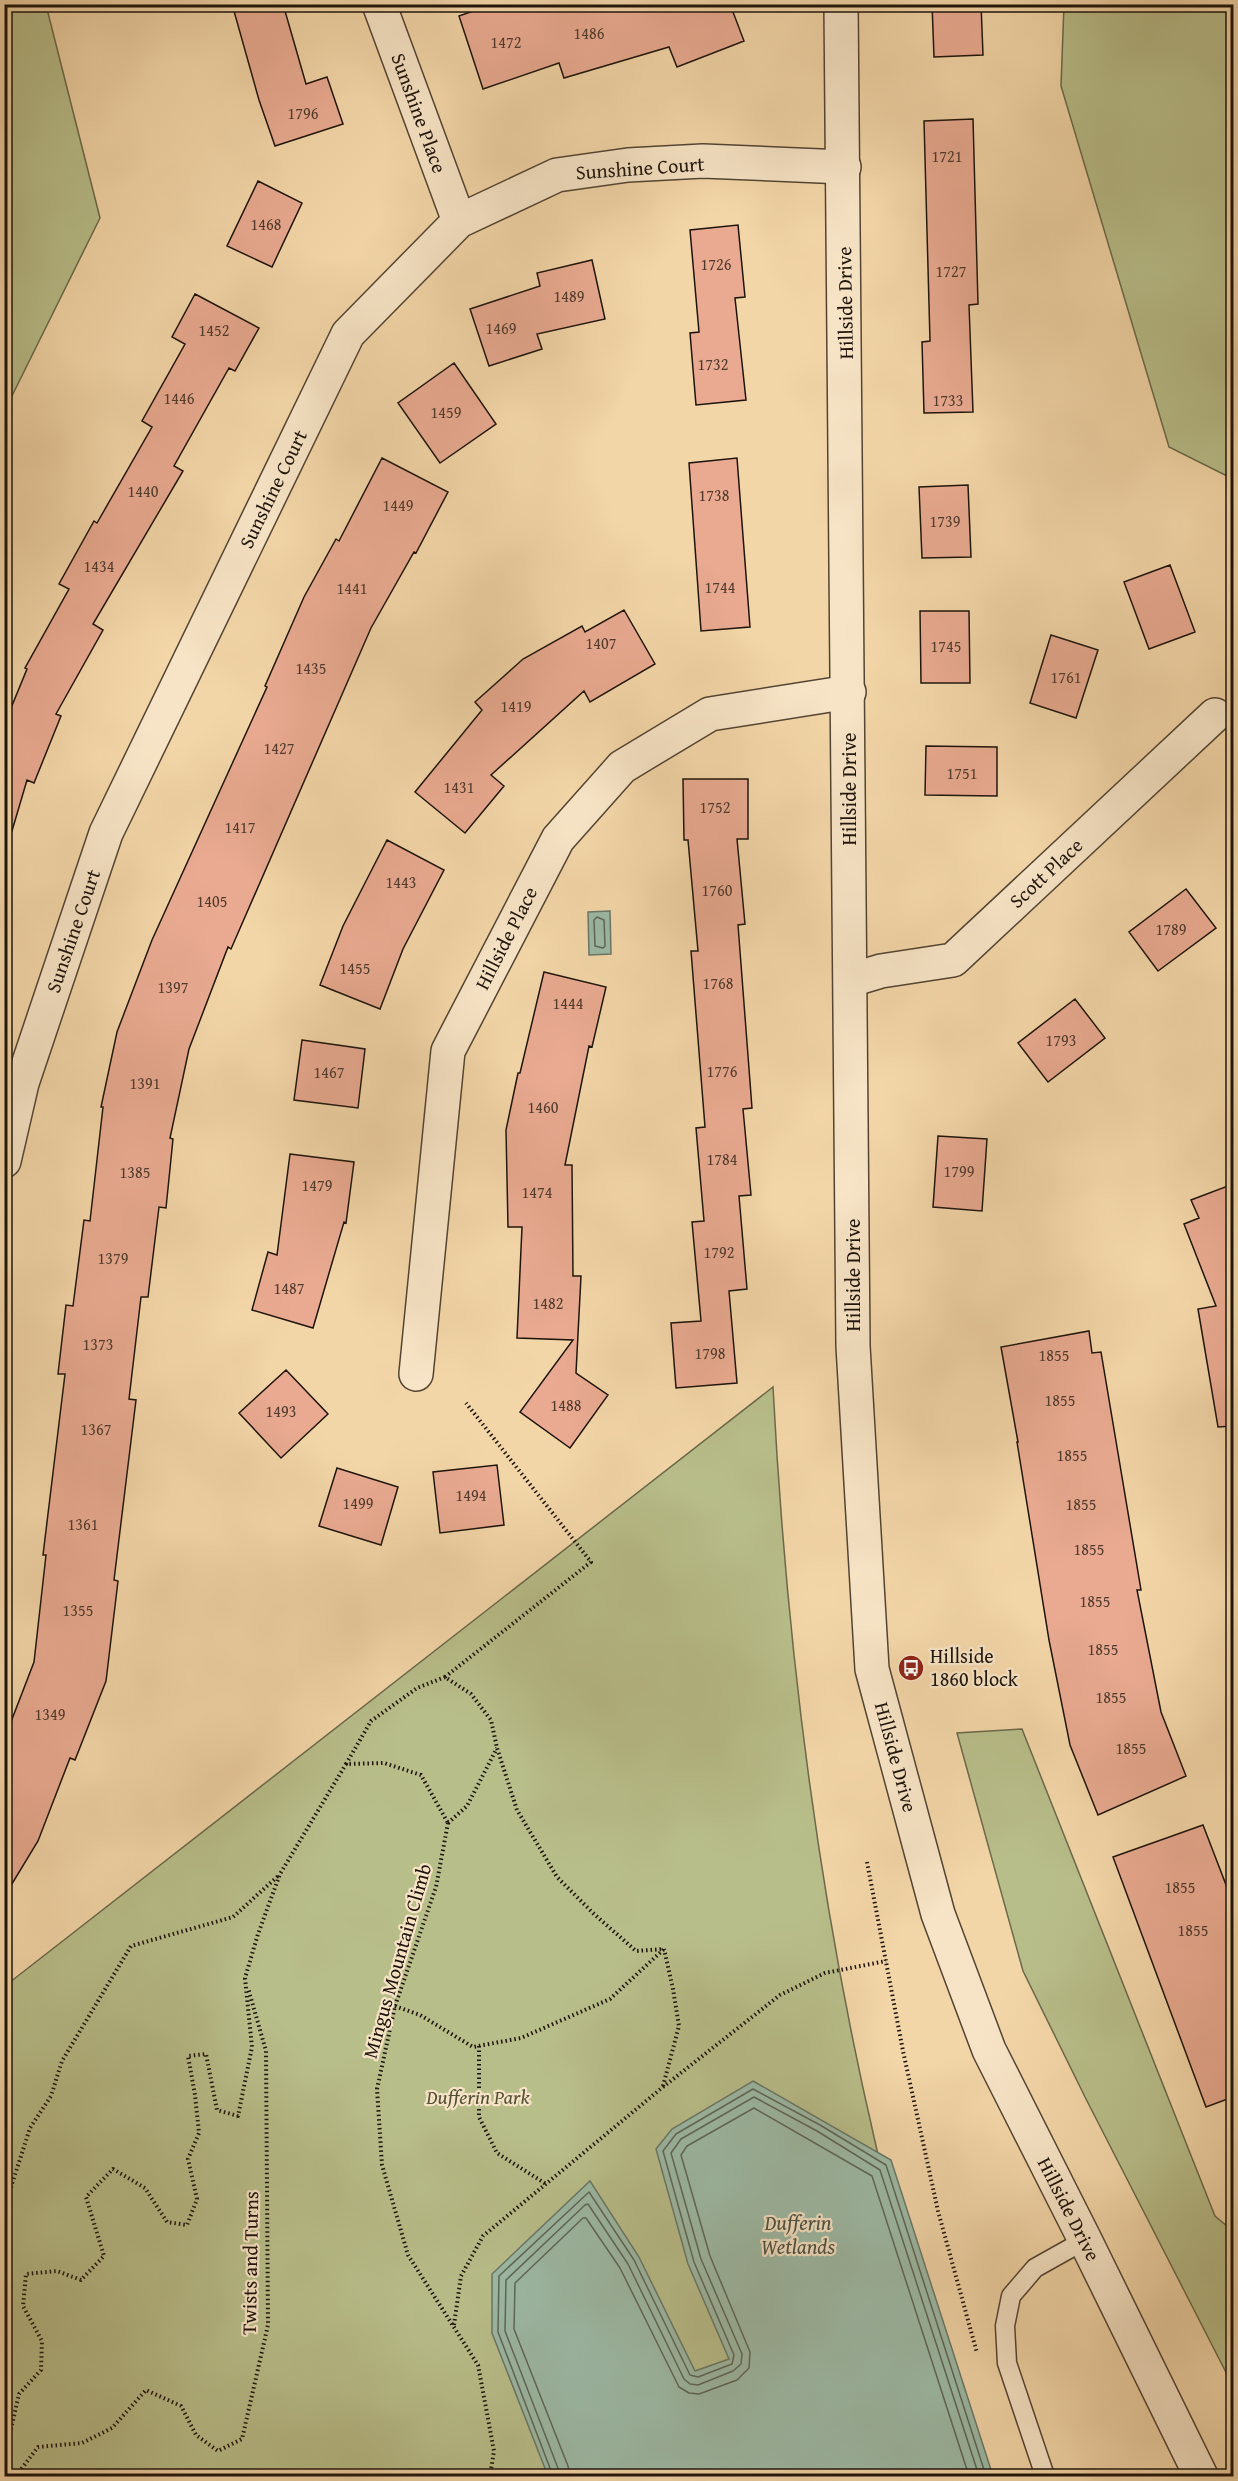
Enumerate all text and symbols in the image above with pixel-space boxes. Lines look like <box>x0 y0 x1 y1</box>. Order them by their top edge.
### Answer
house number: 1486 <box>574 21 605 45</box>
house number: 1472 <box>491 30 521 54</box>
street label: Sunshine Place <box>384 49 455 177</box>
house number: 1796 <box>288 101 319 125</box>
house number: 1721 <box>932 144 962 168</box>
street label: Sunshine Court <box>575 149 705 186</box>
house number: 1468 <box>251 212 282 236</box>
street label: Hillside Drive <box>829 246 860 360</box>
house number: 1726 <box>701 252 732 276</box>
house number: 1727 <box>936 259 967 283</box>
house number: 1489 <box>554 284 585 308</box>
house number: 1469 <box>486 316 517 340</box>
house number: 1452 <box>199 318 229 342</box>
house number: 1732 <box>698 352 728 376</box>
house number: 1446 <box>164 386 195 410</box>
house number: 1733 <box>933 388 963 412</box>
house number: 1459 <box>431 400 462 424</box>
street label: Sunshine Court <box>231 425 314 553</box>
house number: 1440 <box>128 479 159 503</box>
house number: 1738 <box>699 483 730 507</box>
house number: 1449 <box>383 493 414 517</box>
house number: 1739 <box>930 509 961 533</box>
house number: 1434 <box>84 554 115 578</box>
house number: 1744 <box>705 575 736 599</box>
house number: 1441 <box>337 576 367 600</box>
house number: 1407 <box>586 631 617 655</box>
house number: 1745 <box>931 634 961 658</box>
house number: 1435 <box>296 656 326 680</box>
house number: 1761 <box>1051 665 1081 689</box>
house number: 1419 <box>501 694 532 718</box>
street label: Hillside Drive <box>834 732 863 846</box>
house number: 1427 <box>264 736 295 760</box>
house number: 1751 <box>947 761 977 785</box>
house number: 1431 <box>444 775 474 799</box>
house number: 1752 <box>700 795 730 819</box>
house number: 1417 <box>225 815 256 839</box>
street label: Scott Place <box>1002 831 1089 914</box>
street label: Sunshine Court <box>38 865 107 996</box>
house number: 1443 <box>386 870 416 894</box>
house number: 1760 <box>702 878 733 902</box>
street label: Hillside Place <box>467 881 544 994</box>
house number: 1405 <box>197 889 227 913</box>
house number: 1789 <box>1156 917 1187 941</box>
house number: 1455 <box>340 956 370 980</box>
house number: 1768 <box>703 971 734 995</box>
house number: 1397 <box>158 975 189 999</box>
house number: 1444 <box>553 991 584 1015</box>
house number: 1793 <box>1046 1028 1076 1052</box>
house number: 1776 <box>707 1059 738 1083</box>
house number: 1467 <box>314 1060 345 1084</box>
house number: 1391 <box>130 1071 160 1095</box>
house number: 1460 <box>528 1095 559 1119</box>
house number: 1784 <box>707 1147 738 1171</box>
house number: 1799 <box>944 1159 975 1183</box>
house number: 1385 <box>120 1160 150 1184</box>
house number: 1479 <box>302 1173 333 1197</box>
house number: 1474 <box>522 1180 553 1204</box>
street label: Hillside Drive <box>838 1218 867 1332</box>
house number: 1792 <box>704 1240 734 1264</box>
house number: 1379 <box>98 1246 129 1270</box>
house number: 1487 <box>274 1276 305 1300</box>
house number: 1482 <box>533 1291 563 1315</box>
house number: 1373 <box>83 1332 113 1356</box>
house number: 1798 <box>695 1341 726 1365</box>
house number: 1855 <box>1039 1343 1069 1367</box>
house number: 1855 <box>1045 1388 1075 1412</box>
house number: 1488 <box>551 1393 582 1417</box>
house number: 1493 <box>266 1399 296 1423</box>
house number: 1367 <box>81 1417 112 1441</box>
house number: 1855 <box>1057 1443 1087 1467</box>
house number: 1494 <box>456 1483 487 1507</box>
house number: 1499 <box>343 1491 374 1515</box>
house number: 1855 <box>1066 1492 1096 1516</box>
house number: 1361 <box>68 1512 98 1536</box>
house number: 1855 <box>1074 1537 1104 1561</box>
house number: 1855 <box>1080 1589 1110 1613</box>
house number: 1355 <box>63 1598 93 1622</box>
house number: 1855 <box>1088 1637 1118 1661</box>
place label: Hillside 1860 block <box>930 1641 1019 1693</box>
bus stop icon: Hillside 1860 block <box>896 1653 926 1683</box>
house number: 1855 <box>1096 1685 1126 1709</box>
street label: Hillside Drive <box>868 1699 925 1815</box>
house number: 1349 <box>35 1702 66 1726</box>
house number: 1855 <box>1116 1736 1146 1760</box>
street label: Mingus Mountain Climb <box>355 1860 438 2062</box>
house number: 1855 <box>1165 1875 1195 1899</box>
house number: 1855 <box>1178 1918 1208 1942</box>
park label: Dufferin Park <box>425 2082 531 2111</box>
street label: Hillside Drive <box>1031 2152 1108 2266</box>
street label: Twists and Turns <box>234 2191 265 2335</box>
water label: Dufferin Wetlands <box>761 2207 835 2262</box>

